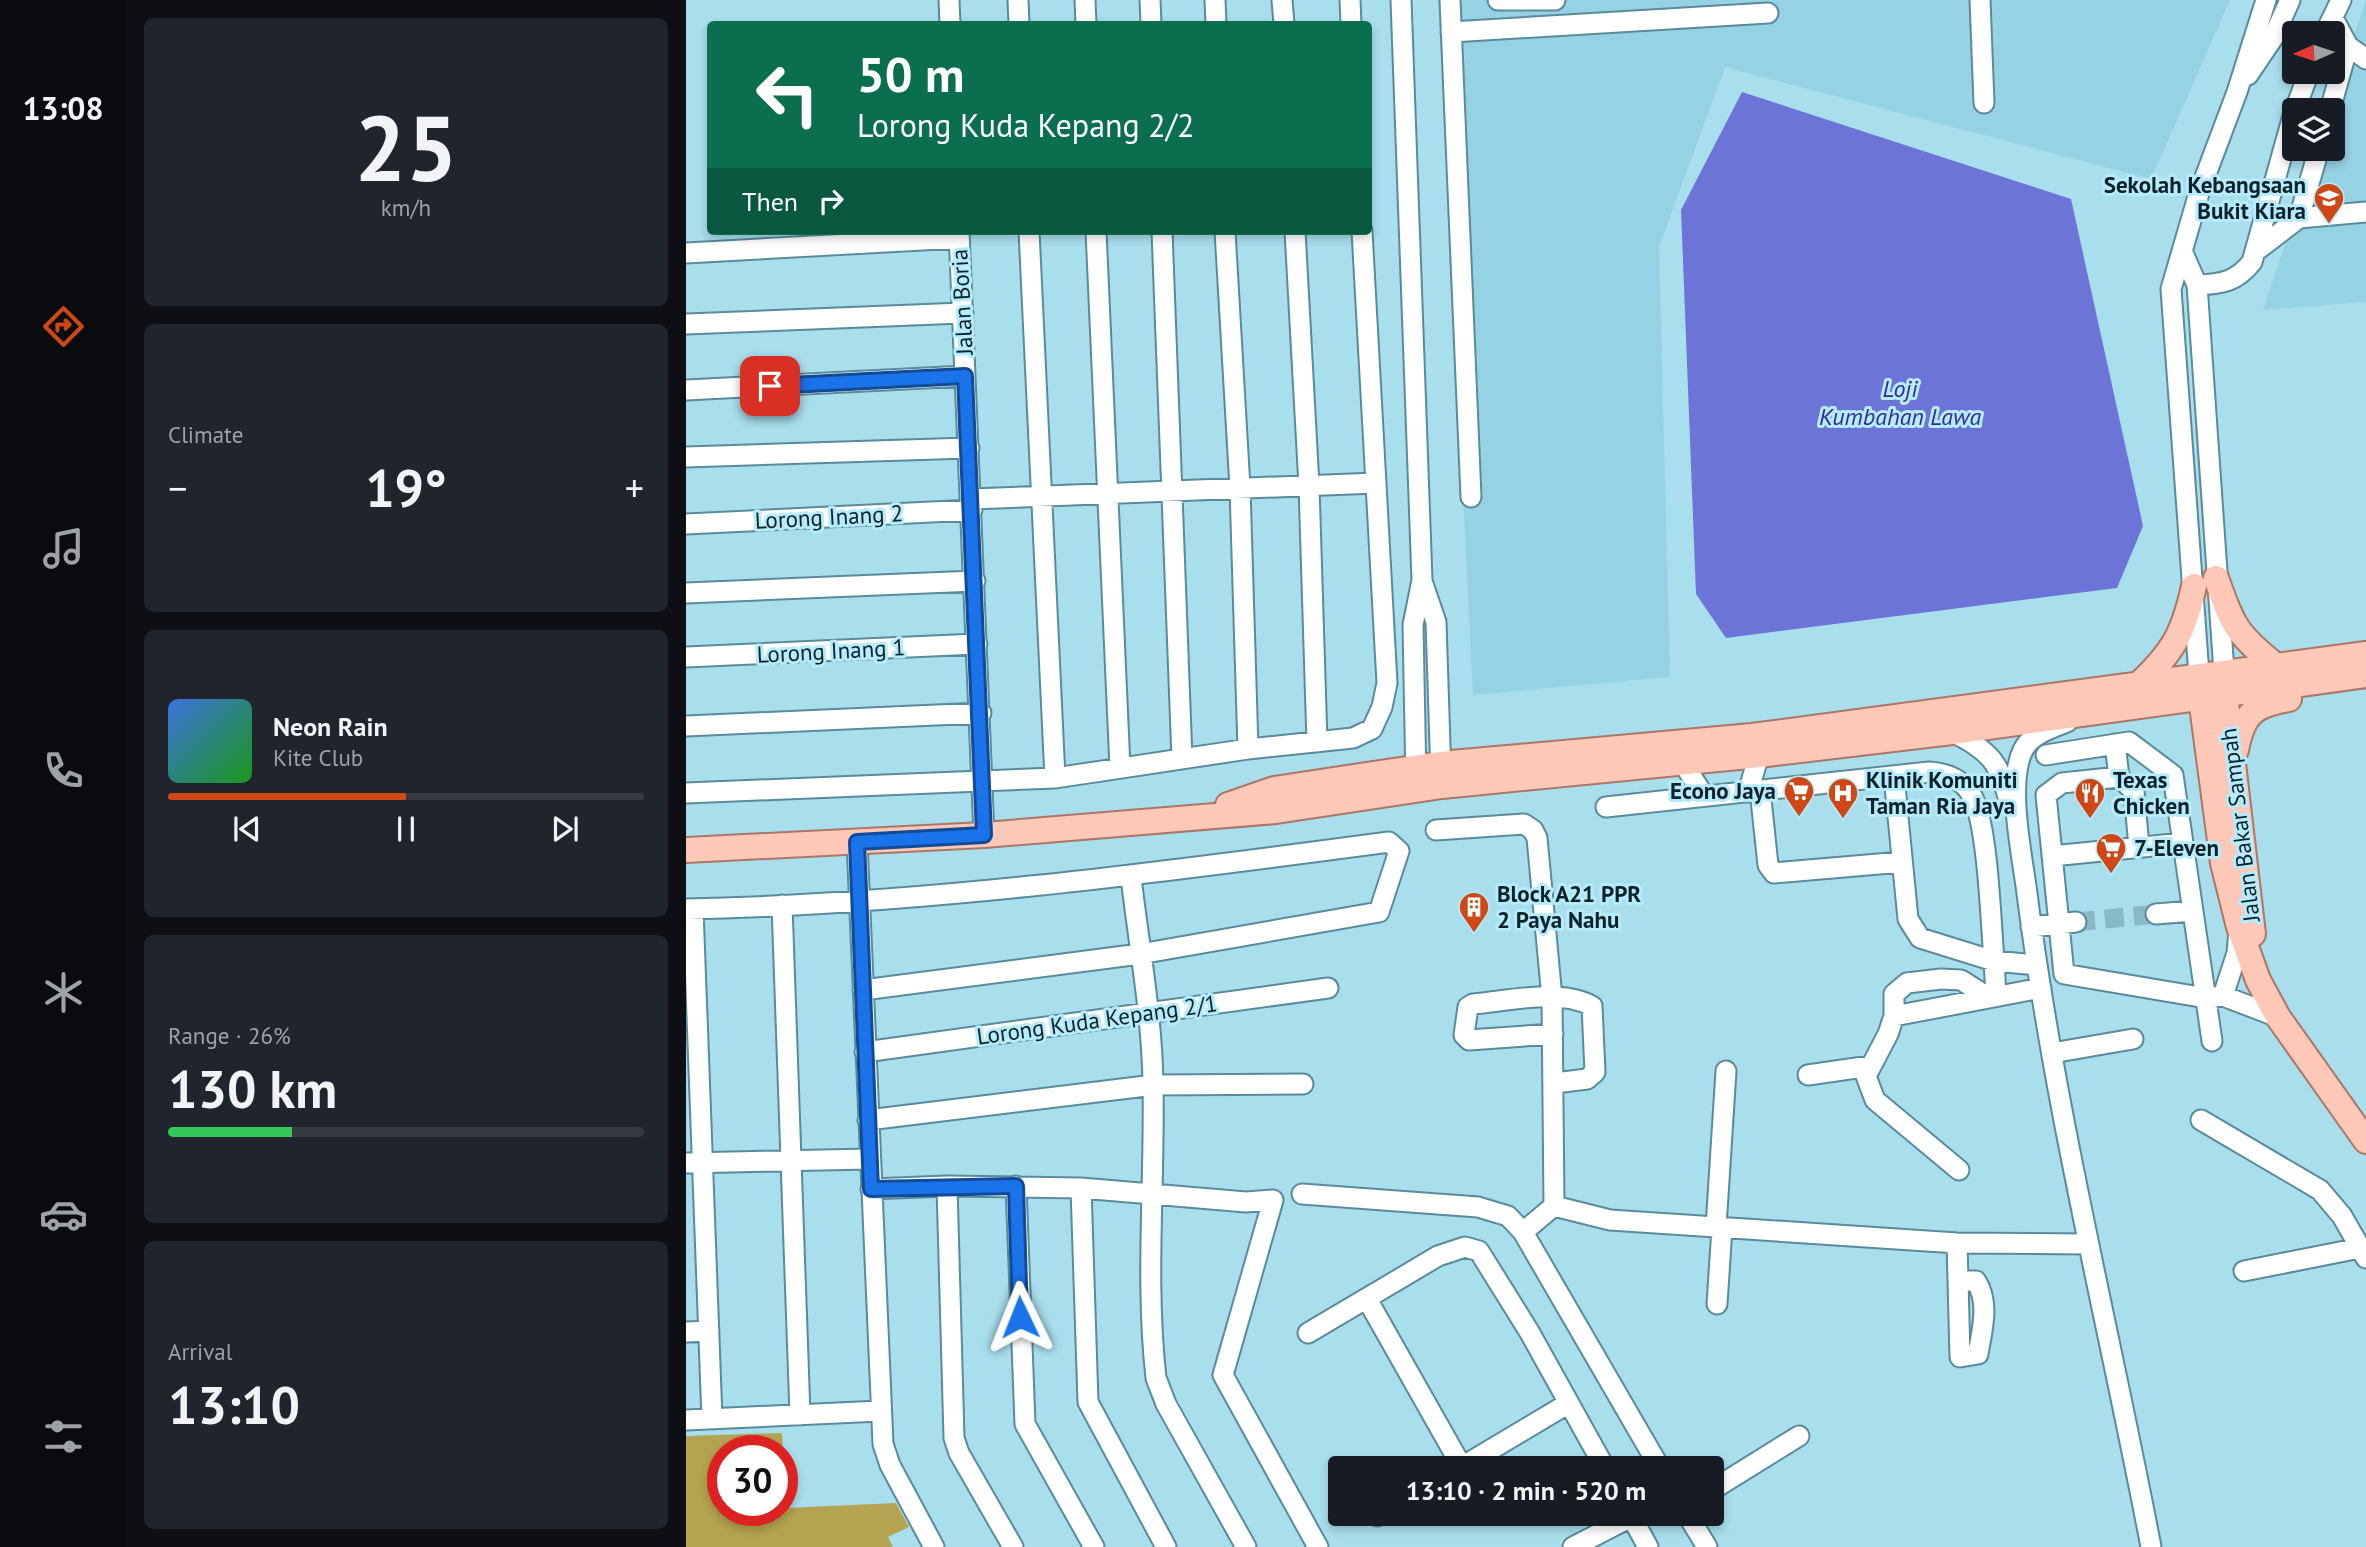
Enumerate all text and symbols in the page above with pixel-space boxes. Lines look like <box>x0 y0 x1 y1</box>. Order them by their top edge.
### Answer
north arrow <box>2282 21 2345 84</box>
map controls <box>2282 21 2345 161</box>
text: 50 m <box>857 42 964 106</box>
icon: left <box>742 49 833 140</box>
text: 13:08 <box>22 87 104 129</box>
text: 25 <box>354 88 458 206</box>
button: layers <box>2282 98 2345 161</box>
text: Lorong Kuda Kepang 2/2 <box>857 104 1194 146</box>
place label: Sekolah Kebangsaan Bukit Kiara <box>2104 170 2306 225</box>
school or university icon: Sekolah Kebangsaan Bukit Kiara <box>2312 181 2346 225</box>
icon: right <box>812 182 850 220</box>
text: Then <box>742 185 798 218</box>
text: km/h <box>381 193 431 222</box>
street label: Jalan Boria <box>944 248 979 357</box>
icon: directions <box>39 302 88 351</box>
pin <box>740 356 800 416</box>
icon: arrive <box>751 367 789 405</box>
water label: Loji Kumbahan Lawa <box>1819 373 1981 432</box>
text: Climate <box>168 420 243 449</box>
text: 19° <box>365 454 447 521</box>
text: − <box>168 463 187 512</box>
text: + <box>625 463 644 512</box>
street label: Lorong Inang 2 <box>754 498 904 535</box>
icon: music <box>39 524 88 573</box>
street label: Lorong Inang 1 <box>756 632 906 669</box>
text: Neon Rain <box>273 710 388 743</box>
street label: Jalan Bakar Sampah <box>2213 727 2266 925</box>
text: Kite Club <box>273 743 363 772</box>
icon: phone <box>39 746 88 795</box>
place label: Klinik Komuniti Taman Ria Jaya <box>1866 765 2018 820</box>
place label: Texas Chicken <box>2113 765 2190 820</box>
supermarket icon: Econo Jaya <box>1782 774 1816 818</box>
place label: Econo Jaya <box>1670 776 1776 805</box>
hospital icon: Klinik Komuniti Taman Ria Jaya <box>1826 776 1860 820</box>
restaurant icon: Texas Chicken <box>2073 776 2107 820</box>
icon: previous <box>228 810 266 848</box>
icon: pause <box>387 810 425 848</box>
icon: next <box>546 810 584 848</box>
supermarket icon: 7-Eleven <box>2094 831 2128 875</box>
place label: 7-Eleven <box>2134 833 2219 862</box>
place label: Block A21 PPR 2 Paya Nahu <box>1497 879 1641 934</box>
building icon: Block A21 PPR 2 Paya Nahu <box>1457 890 1491 934</box>
icon: climate <box>39 968 88 1017</box>
street label: Lorong Kuda Kepang 2/1 <box>975 988 1219 1051</box>
text: Range · 26% <box>168 1021 291 1050</box>
text: 130 km <box>168 1055 337 1122</box>
icon: car <box>39 1190 88 1239</box>
position arrow <box>983 1280 1057 1354</box>
text: Arrival <box>168 1337 232 1366</box>
text: 13:10 <box>168 1371 300 1438</box>
icon: filters <box>39 1412 88 1461</box>
speed limit sign: 30 <box>707 1435 798 1526</box>
text: 13:10 · 2 min · 520 m <box>1406 1474 1646 1507</box>

